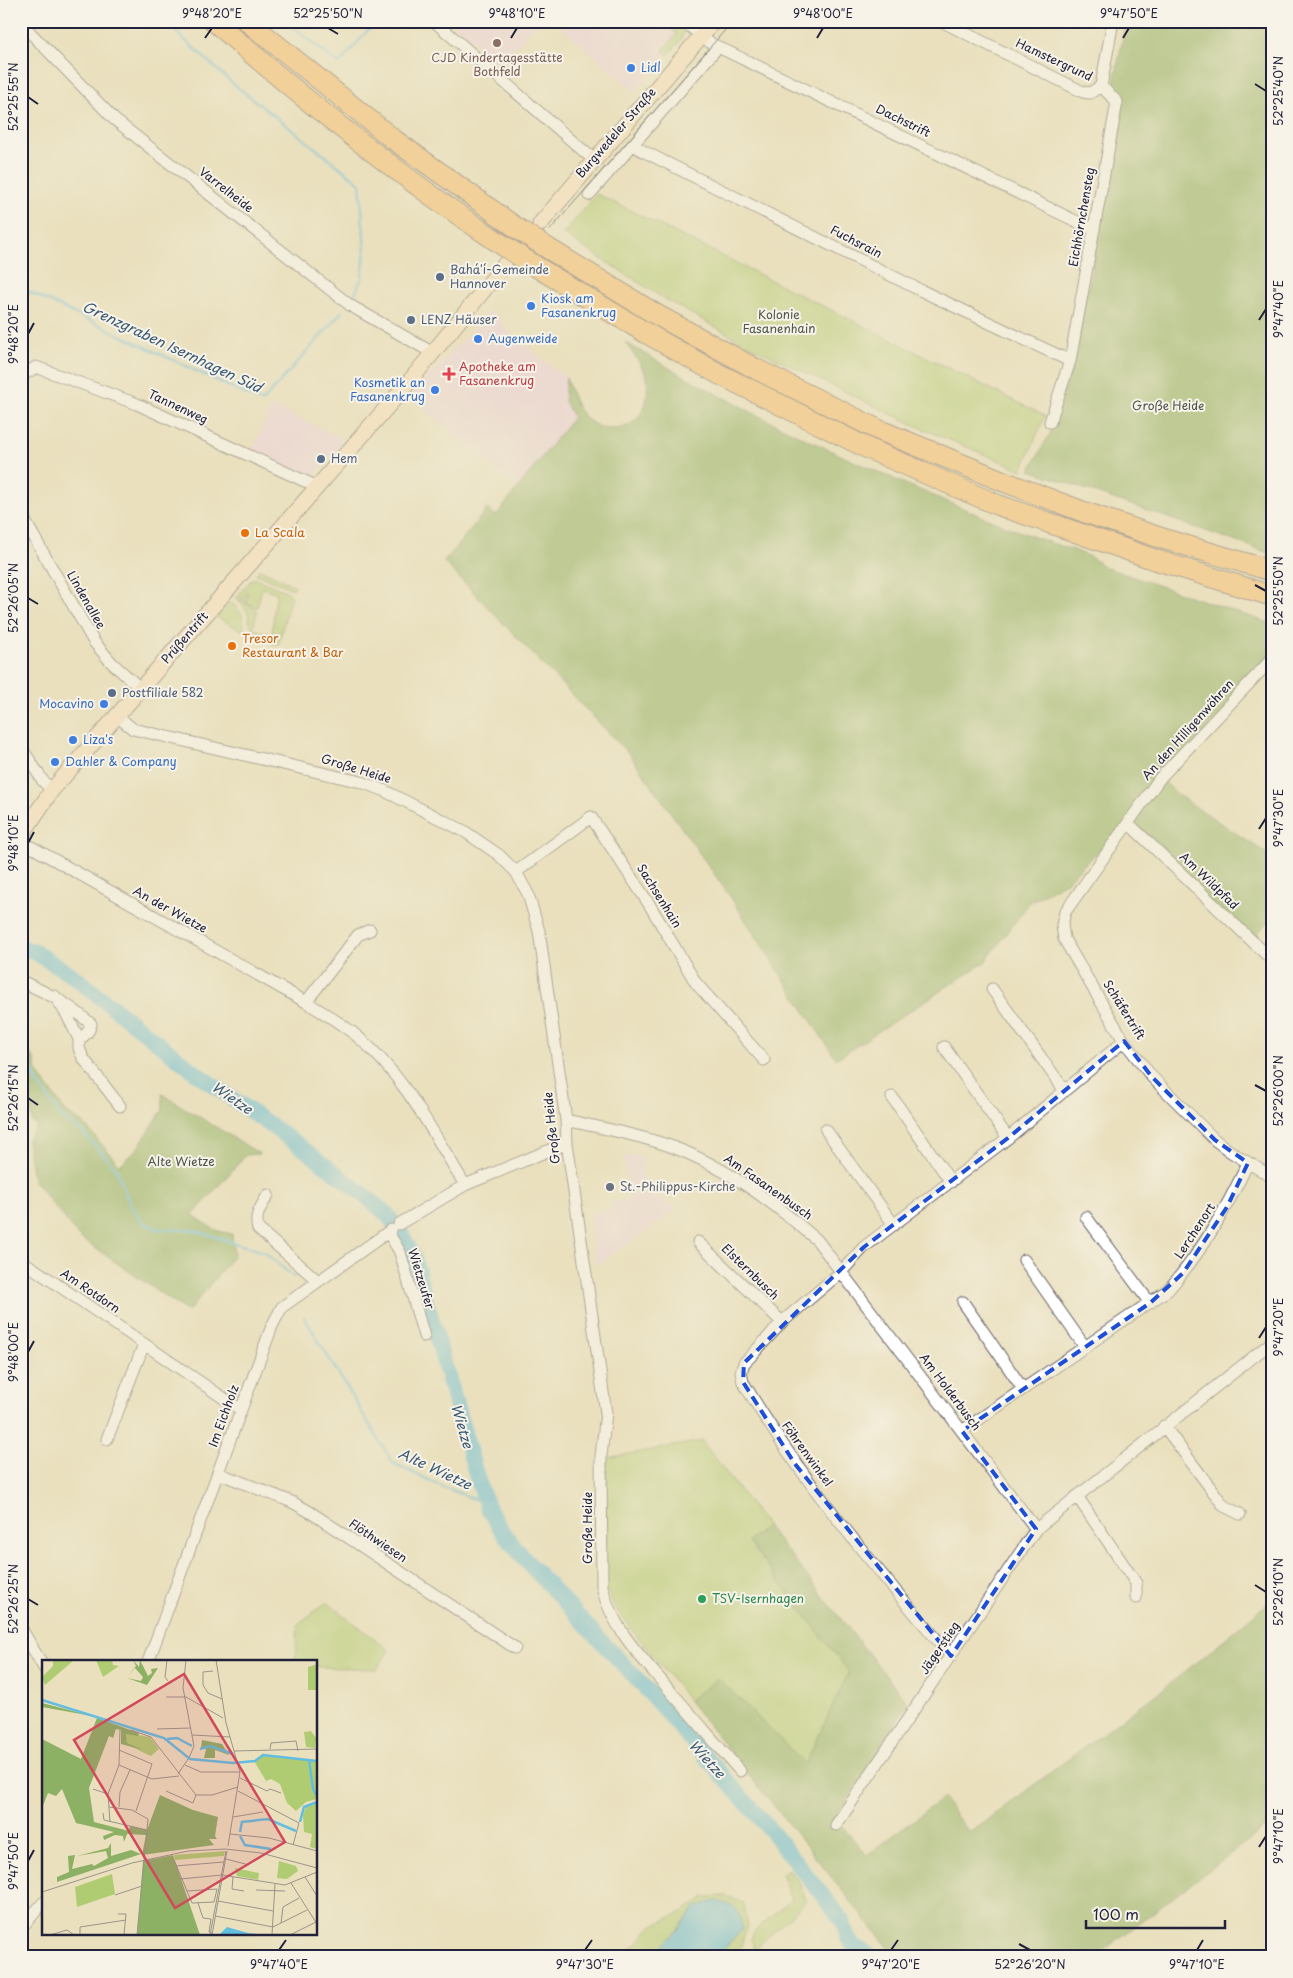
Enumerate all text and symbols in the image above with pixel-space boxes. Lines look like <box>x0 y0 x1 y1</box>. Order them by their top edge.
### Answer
text: 9°48'20"E <box>182 4 242 22</box>
text: 52°25'50"N <box>293 4 363 22</box>
text: 9°48'10"E <box>488 4 546 22</box>
text: 9°48'00"E <box>793 4 853 22</box>
text: 9°47'50"E <box>1100 4 1158 22</box>
street label: Hamstergrund <box>1013 33 1096 85</box>
marker: CJD Kindertagesstätte Bothfeld <box>491 37 503 49</box>
place label: CJD Kindertagesstätte Bothfeld <box>431 48 563 80</box>
text: 52°25'40"N <box>1269 56 1287 126</box>
place label: Lidl <box>641 58 661 76</box>
text: 52°25'55"N <box>4 62 22 132</box>
marker: Lidl <box>625 62 637 74</box>
street label: Burgwedeler Straße <box>571 83 660 181</box>
street label: Dachstrift <box>873 99 934 141</box>
street label: Varrelheide <box>196 162 258 216</box>
street label: Eichhörnchensteg <box>1063 166 1099 268</box>
street label: Fuchsrain <box>827 220 886 262</box>
place label: Bahá'í-Gemeinde Hannover <box>450 260 549 292</box>
marker: Bahá'í-Gemeinde Hannover <box>434 271 446 283</box>
text: 9°47'40"E <box>1269 280 1287 338</box>
place label: Kiosk am Fasanenkrug <box>541 289 616 321</box>
water label: Grenzgraben Isernhagen Süd <box>79 296 268 399</box>
marker: Kiosk am Fasanenkrug <box>525 300 537 312</box>
text: 9°48'20"E <box>4 304 22 364</box>
park label: Kolonie Fasanenhain <box>742 305 816 337</box>
place label: LENZ Häuser <box>421 310 497 328</box>
marker: LENZ Häuser <box>405 314 417 326</box>
place label: Augenweide <box>488 329 557 347</box>
marker: Augenweide <box>472 333 484 345</box>
place label: Apotheke am Fasanenkrug <box>459 357 536 389</box>
marker: Apotheke am Fasanenkrug <box>443 368 455 380</box>
place label: Kosmetik an Fasanenkrug <box>350 373 425 405</box>
street label: Tannenweg <box>145 384 211 428</box>
marker: Kosmetik an Fasanenkrug <box>429 384 441 396</box>
park label: Große Heide <box>1132 396 1204 414</box>
place label: Hem <box>331 449 358 467</box>
marker: Hem <box>315 453 327 465</box>
place label: La Scala <box>255 523 305 541</box>
marker: La Scala <box>239 527 251 539</box>
text: 52°25'50"N <box>1269 556 1287 626</box>
text: 52°26'05"N <box>4 563 22 633</box>
street label: Lindenallee <box>63 567 111 632</box>
street label: Prüßentrift <box>157 607 212 667</box>
place label: Tresor Restaurant & Bar <box>242 629 344 661</box>
marker: Tresor Restaurant & Bar <box>226 640 238 652</box>
street label: An den Hilligenwöhren <box>1137 675 1237 784</box>
place label: Postfiliale 582 <box>122 683 204 701</box>
marker: Postfiliale 582 <box>106 687 118 699</box>
place label: Mocavino <box>39 694 94 712</box>
marker: Mocavino <box>98 698 110 710</box>
place label: Liza's <box>83 730 114 748</box>
marker: Liza's <box>67 734 79 746</box>
street label: Große Heide <box>319 749 393 787</box>
place label: Dahler & Company <box>65 752 177 770</box>
marker: Dahler & Company <box>49 756 61 768</box>
text: 9°47'30"E <box>1269 789 1287 847</box>
text: 9°48'10"E <box>4 814 22 872</box>
street label: Am Wildpfad <box>1176 847 1243 913</box>
street label: Sachsenhain <box>633 860 687 931</box>
street label: An der Wietze <box>130 881 211 937</box>
street label: Schäfertrift <box>1099 976 1150 1043</box>
text: 52°26'00"N <box>1269 1055 1287 1127</box>
text: 52°26'15"N <box>4 1064 22 1132</box>
water label: Wietze <box>208 1076 258 1120</box>
street label: Große Heide <box>538 1091 564 1165</box>
street label: Am Fasanenbusch <box>721 1149 816 1223</box>
park label: Alte Wietze <box>147 1152 215 1170</box>
place label: St.-Philippus-Kirche <box>620 1177 735 1195</box>
marker: St.-Philippus-Kirche <box>604 1181 616 1193</box>
street label: Lerchenort <box>1169 1199 1219 1262</box>
street label: Elsternbusch <box>718 1239 784 1303</box>
street label: Wietzeufer <box>404 1246 440 1312</box>
street label: Am Rotdorn <box>57 1264 124 1317</box>
text: 9°47'20"E <box>1269 1298 1287 1356</box>
text: 9°48'00"E <box>4 1322 22 1382</box>
street label: Am Holderbusch <box>916 1349 986 1434</box>
street label: Im Eichholz <box>203 1382 243 1449</box>
water label: Wietze <box>446 1401 479 1452</box>
street label: Föhrenwinkel <box>778 1417 838 1490</box>
water label: Alte Wietze <box>395 1443 476 1495</box>
street label: Große Heide <box>578 1492 596 1564</box>
street label: Flöthwiesen <box>346 1514 411 1566</box>
text: 52°26'10"N <box>1269 1558 1287 1626</box>
text: 52°26'25"N <box>4 1564 22 1634</box>
place label: TSV-Isernhagen <box>712 1589 804 1607</box>
marker: TSV-Isernhagen <box>696 1593 708 1605</box>
street label: Jägerstieg <box>915 1617 964 1677</box>
inset map <box>42 1660 318 1936</box>
water label: Wietze <box>684 1735 731 1784</box>
text: 9°47'10"E <box>1269 1808 1287 1864</box>
text: 9°47'50"E <box>4 1832 22 1890</box>
scale bar <box>1086 1898 1224 1930</box>
text: 100 m <box>1093 1902 1139 1925</box>
text: 9°47'40"E <box>250 1955 308 1973</box>
text: 9°47'30"E <box>556 1955 614 1973</box>
text: 9°47'20"E <box>862 1955 920 1973</box>
text: 52°26'20"N <box>994 1955 1066 1973</box>
text: 9°47'10"E <box>1169 1955 1225 1973</box>

